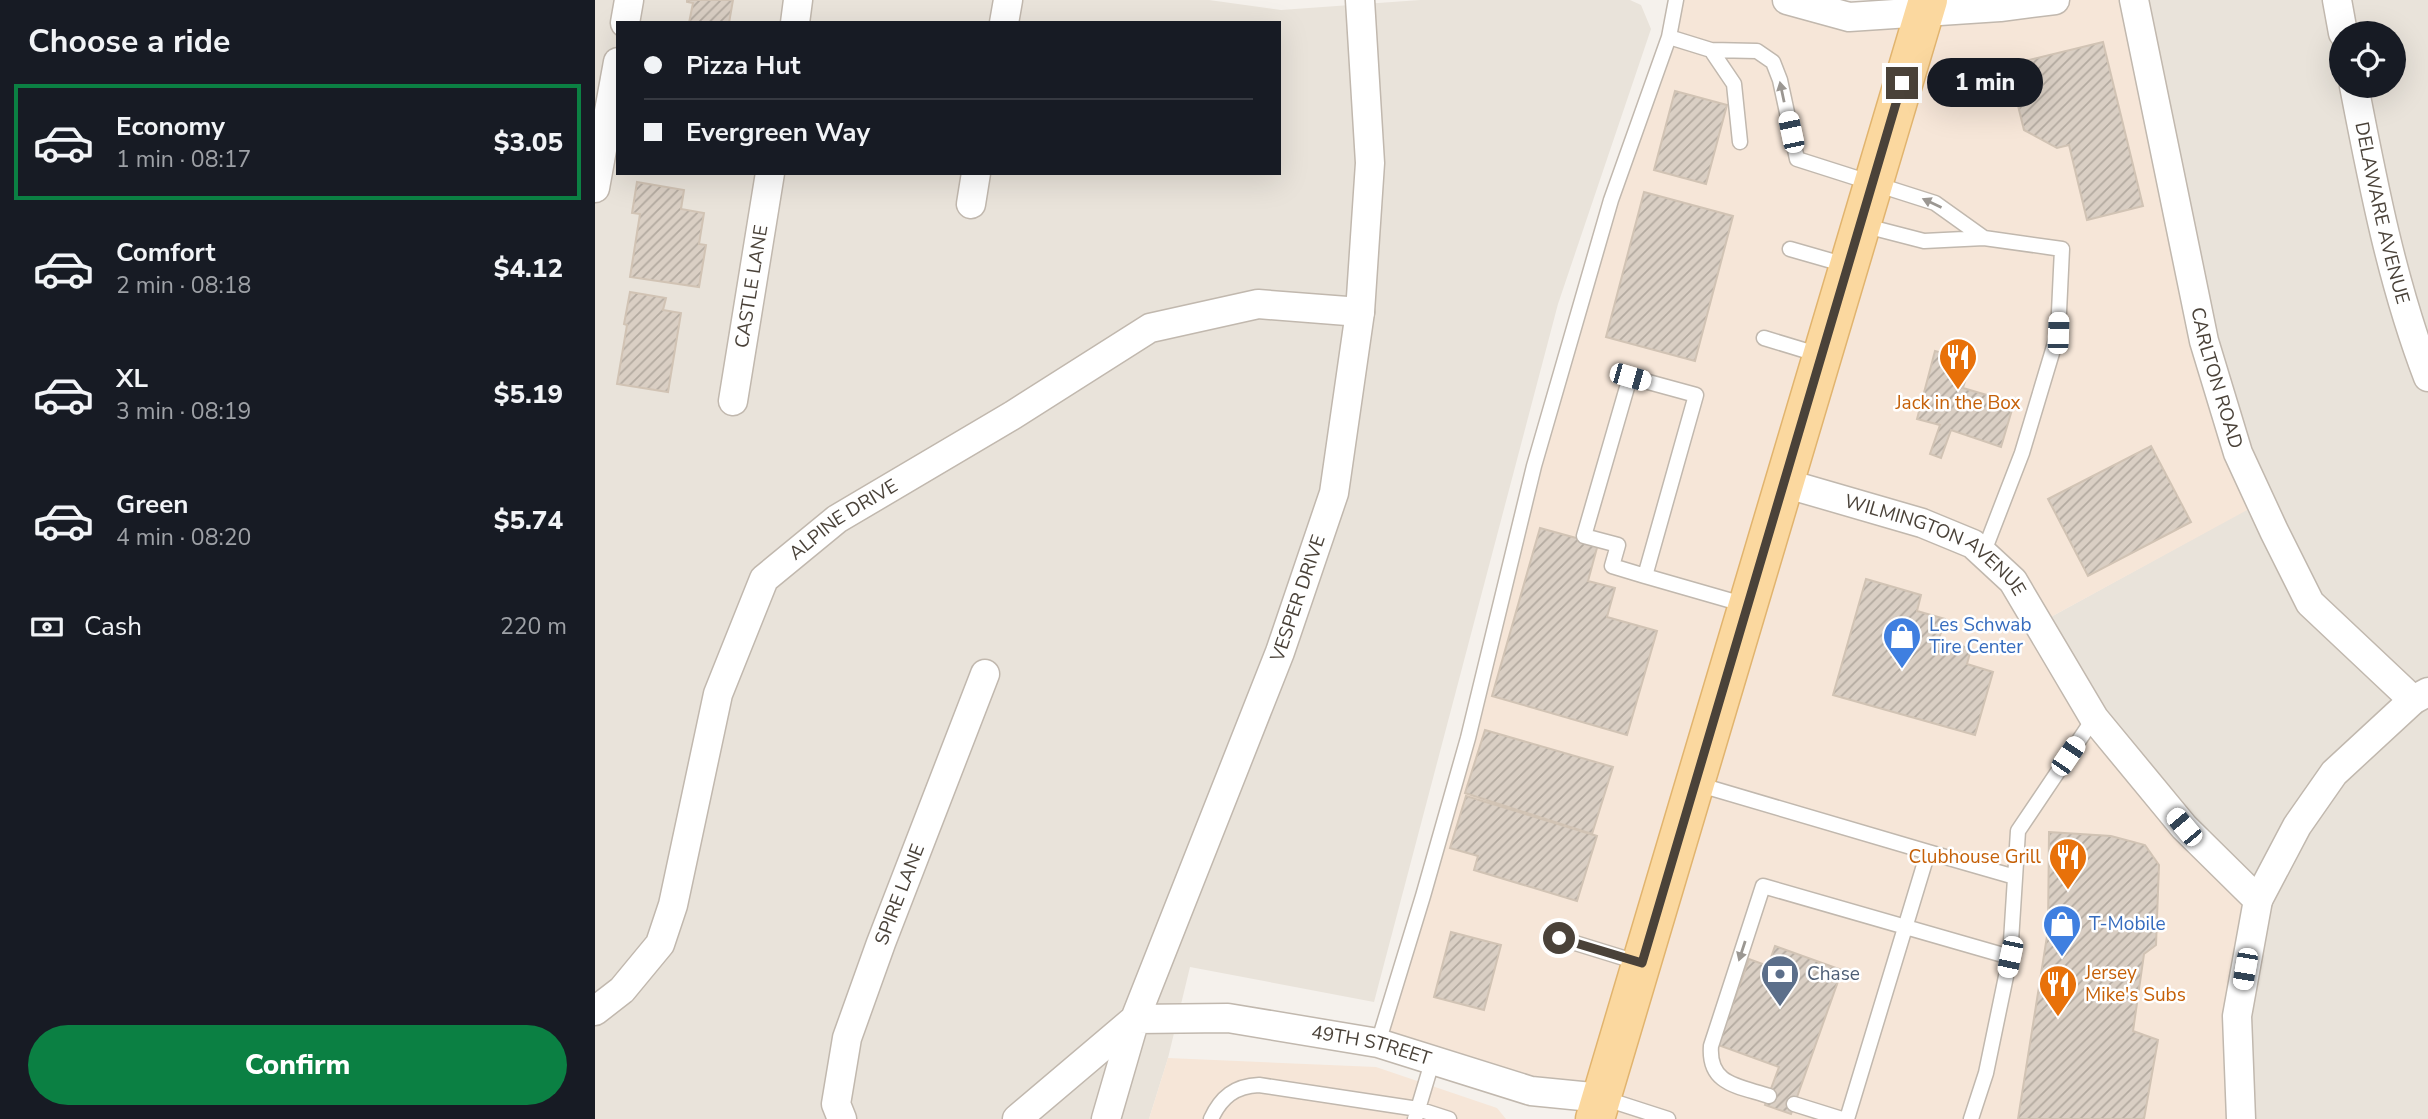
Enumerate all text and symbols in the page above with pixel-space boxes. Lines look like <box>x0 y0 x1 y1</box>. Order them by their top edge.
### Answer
text: Choose a ride <box>28 20 230 63</box>
map controls <box>2329 21 2406 98</box>
button: locate <box>2329 21 2406 98</box>
text: Pizza Hut <box>686 48 800 83</box>
callout: 1 min <box>1927 58 2042 108</box>
route end <box>1886 67 1918 99</box>
text: 1 min <box>1955 67 2015 98</box>
one-way arrow <box>1777 81 1788 103</box>
text: Economy <box>116 109 225 144</box>
car <box>1777 109 1806 155</box>
icon: car <box>32 111 95 174</box>
text: Evergreen Way <box>686 115 870 150</box>
street label: DELAWARE AVENUE <box>2348 120 2416 307</box>
text: $3.05 <box>494 125 563 160</box>
text: 1 min · 08:17 <box>116 144 251 175</box>
one-way arrow <box>1922 197 1942 209</box>
street label: CASTLE LANE <box>729 223 774 350</box>
text: Comfort <box>116 235 216 270</box>
icon: car <box>32 237 95 300</box>
text: $4.12 <box>494 251 563 286</box>
text: 2 min · 08:18 <box>116 270 251 301</box>
street label: CARLTON ROAD <box>2184 305 2249 452</box>
car <box>2047 312 2070 354</box>
restaurant icon: Jack in the Box <box>1937 336 1979 391</box>
text: XL <box>116 361 148 396</box>
car <box>1607 361 1654 393</box>
icon: car <box>32 363 95 426</box>
text: $5.19 <box>494 377 563 412</box>
place label: Jack in the Box <box>1894 390 2021 416</box>
text: 3 min · 08:19 <box>116 396 251 427</box>
street label: ALPINE DRIVE <box>783 473 903 566</box>
text: Green <box>116 487 189 522</box>
street label: WILMINGTON AVENUE <box>1841 488 2032 601</box>
icon: car <box>32 489 95 552</box>
text: $5.74 <box>494 503 563 538</box>
text: 4 min · 08:20 <box>116 522 251 553</box>
street label: VESPER DRIVE <box>1264 531 1332 666</box>
icon: cash <box>28 608 66 646</box>
text: Cash <box>84 609 142 644</box>
text: 220 m <box>500 611 567 642</box>
place label: Les Schwab Tire Center <box>1929 612 2031 660</box>
shop icon: Les Schwab Tire Center <box>1881 615 1923 670</box>
car <box>2048 733 2089 779</box>
car <box>2163 804 2206 850</box>
restaurant icon: Clubhouse Grill <box>2047 836 2089 891</box>
street label: SPIRE LANE <box>868 840 931 949</box>
place label: Clubhouse Grill <box>1908 844 2041 870</box>
shop icon: T-Mobile <box>2041 903 2083 958</box>
place label: T-Mobile <box>2089 911 2166 937</box>
route start <box>1543 922 1575 954</box>
car <box>1996 934 2025 980</box>
one-way arrow <box>1736 940 1746 961</box>
car <box>2232 946 2259 992</box>
bank icon: Chase <box>1759 953 1801 1008</box>
place label: Jersey Mike's Subs <box>2084 960 2186 1008</box>
place label: Chase <box>1807 961 1860 987</box>
restaurant icon: Jersey Mike's Subs <box>2037 963 2079 1018</box>
street label: 49TH STREET <box>1309 1019 1435 1072</box>
button: Confirm <box>28 1025 567 1105</box>

